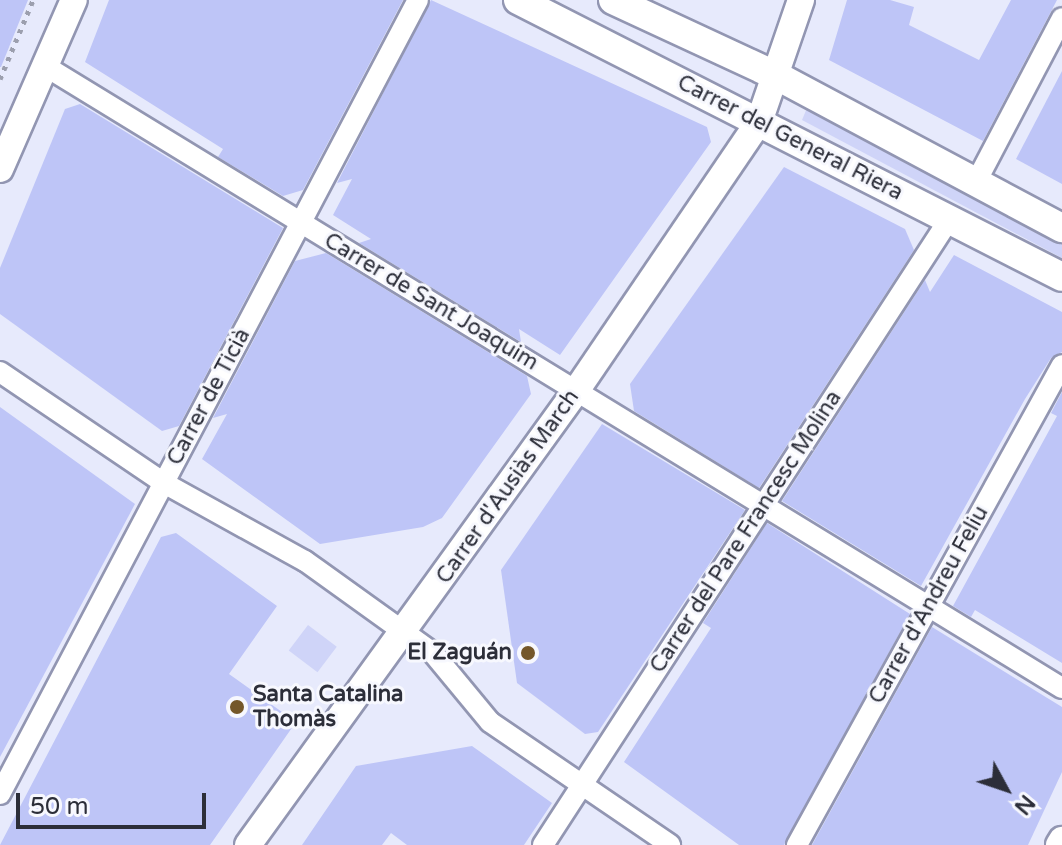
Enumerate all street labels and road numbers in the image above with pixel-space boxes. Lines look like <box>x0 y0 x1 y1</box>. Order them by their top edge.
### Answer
street label: Carrer del General Riera <box>673 70 907 206</box>
street label: Carrer de Sant Joaquim <box>319 228 543 376</box>
street label: Carrer de Ticià <box>162 324 256 470</box>
street label: Carrer d'Ausiàs March <box>431 385 585 589</box>
street label: Carrer del Pare Francesc Molina <box>645 386 847 678</box>
street label: Carrer d'Andreu Feliu <box>864 501 994 709</box>

